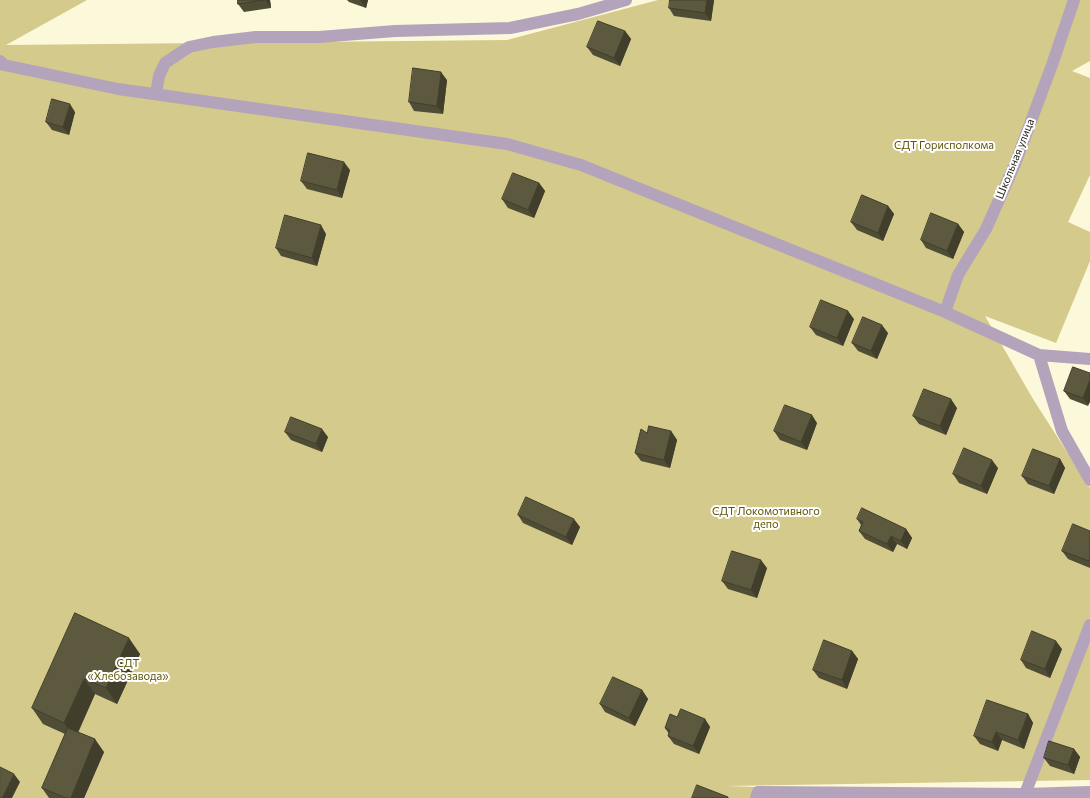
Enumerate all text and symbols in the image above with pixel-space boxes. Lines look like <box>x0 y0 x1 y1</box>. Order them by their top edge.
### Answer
street label: Школьная улица <box>993 117 1037 201</box>
park label: СДТ Горисполкома <box>894 138 994 152</box>
park label: СДТ Локомотивного депо <box>712 504 820 530</box>
park label: СДТ «Хлебозавода» <box>88 656 168 682</box>

